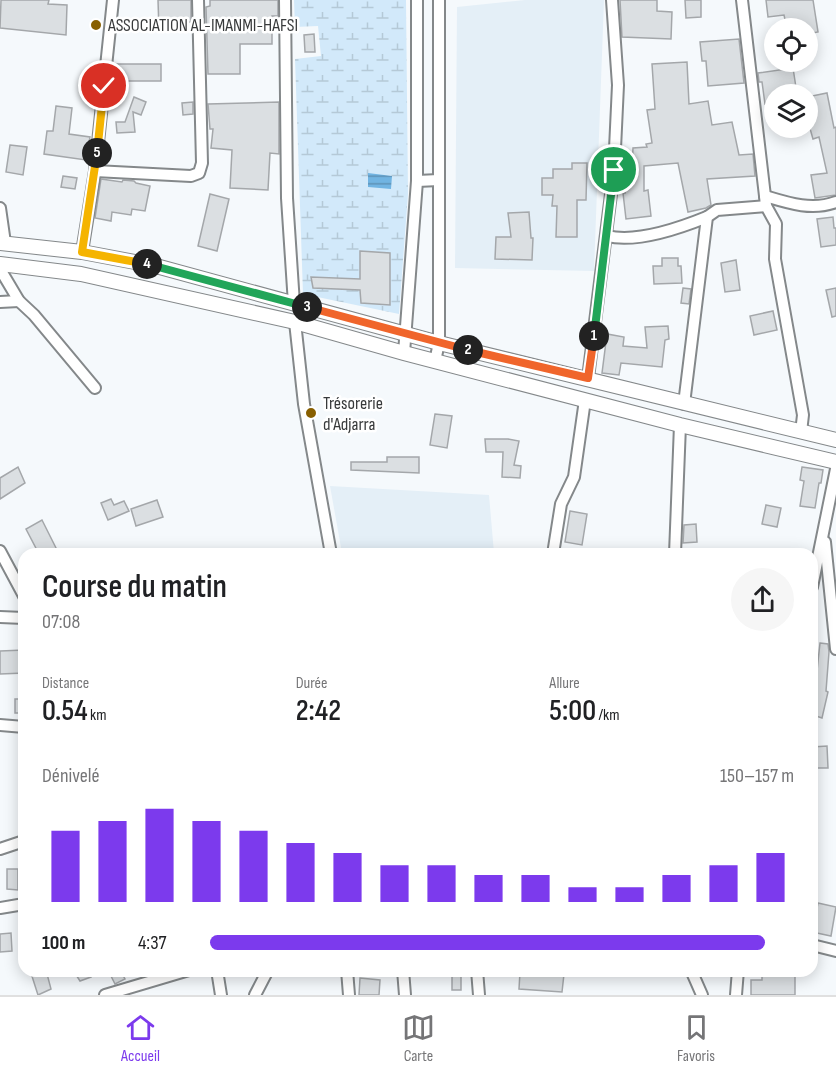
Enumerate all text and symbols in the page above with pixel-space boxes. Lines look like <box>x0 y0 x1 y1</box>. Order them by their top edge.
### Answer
place label: ASSOCIATION AL-IMANMI-HAFSI <box>107 15 298 36</box>
marker: ASSOCIATION AL-IMANMI-HAFSI <box>89 18 103 32</box>
map controls <box>764 18 818 138</box>
button: locate <box>764 18 818 72</box>
pin <box>78 60 129 111</box>
icon: check <box>87 69 120 102</box>
button: layers <box>764 84 818 138</box>
pin: 5 <box>82 138 112 168</box>
text: 5 <box>93 143 101 162</box>
pin <box>588 144 639 195</box>
icon: arrive <box>597 153 630 186</box>
pin: 4 <box>132 249 162 279</box>
text: 4 <box>143 254 151 273</box>
pin: 3 <box>292 292 322 322</box>
text: 3 <box>303 297 311 316</box>
pin: 1 <box>579 321 609 351</box>
text: 1 <box>591 326 597 345</box>
pin: 2 <box>453 335 483 365</box>
text: 2 <box>464 340 472 359</box>
place label: Trésorerie d'Adjarra <box>323 393 383 435</box>
marker: Trésorerie d'Adjarra <box>304 406 318 420</box>
text: Course du matin <box>42 567 227 607</box>
button: share <box>731 568 794 631</box>
text: 07:08 <box>42 610 80 634</box>
text: Distance <box>42 674 89 693</box>
text: Durée <box>296 674 327 693</box>
text: Allure <box>549 674 580 693</box>
text: 0.54 <box>42 693 88 729</box>
text: 2:42 <box>296 693 341 729</box>
text: 5:00 <box>549 693 596 729</box>
text: km <box>88 706 106 725</box>
text: /km <box>596 706 619 725</box>
text: Dénivelé <box>42 764 100 788</box>
text: 150–157 m <box>720 764 794 788</box>
text: 100 m <box>42 931 85 955</box>
text: 4:37 <box>138 931 167 955</box>
tab: Accueil <box>121 1011 160 1066</box>
tab: Carte <box>402 1011 435 1066</box>
tab: Favoris <box>677 1011 715 1066</box>

